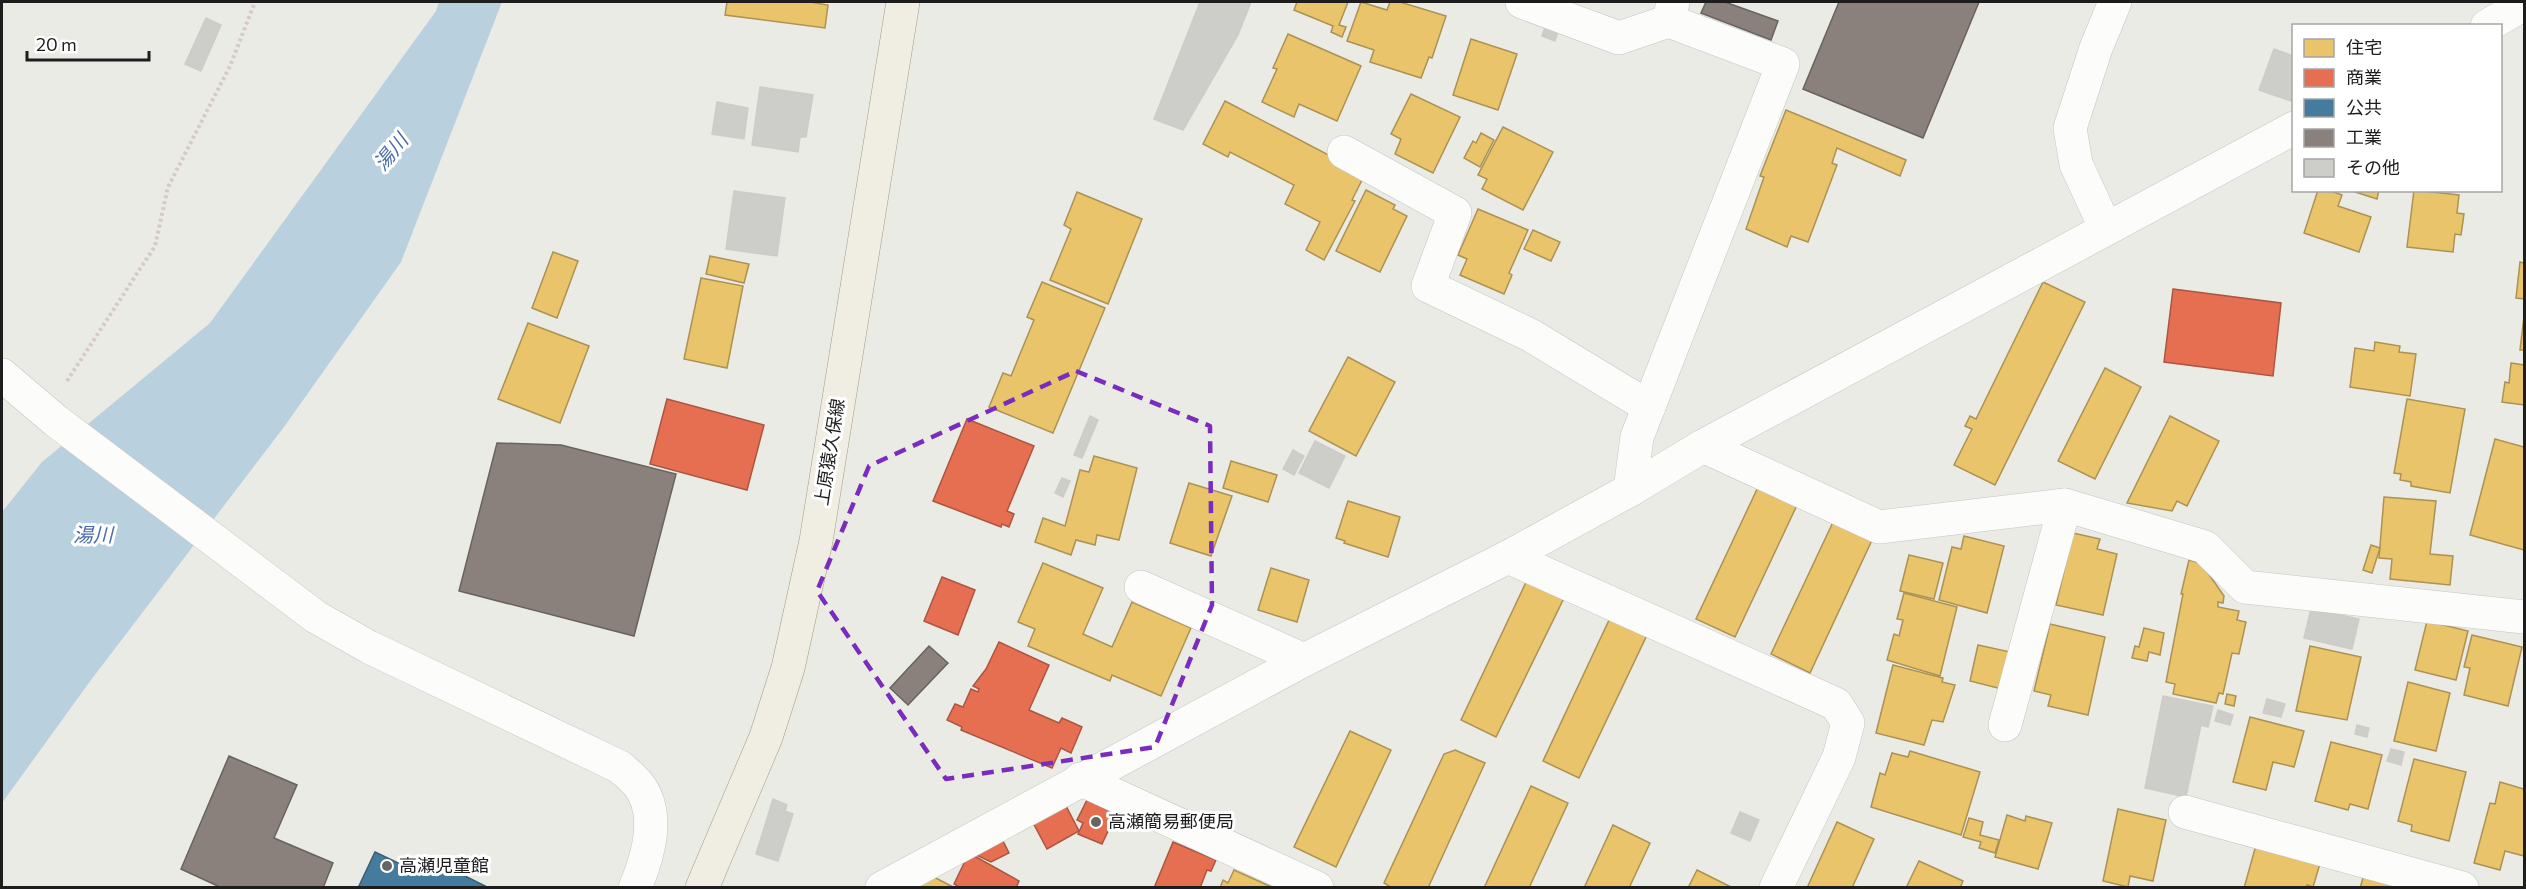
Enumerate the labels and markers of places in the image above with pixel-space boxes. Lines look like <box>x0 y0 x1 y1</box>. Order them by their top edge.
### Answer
place label: 高瀬簡易郵便局 <box>1108 810 1234 832</box>
marker: 高瀬簡易郵便局 <box>1089 815 1103 829</box>
place label: 高瀬児童館 <box>399 854 489 876</box>
marker: 高瀬児童館 <box>380 859 394 873</box>

